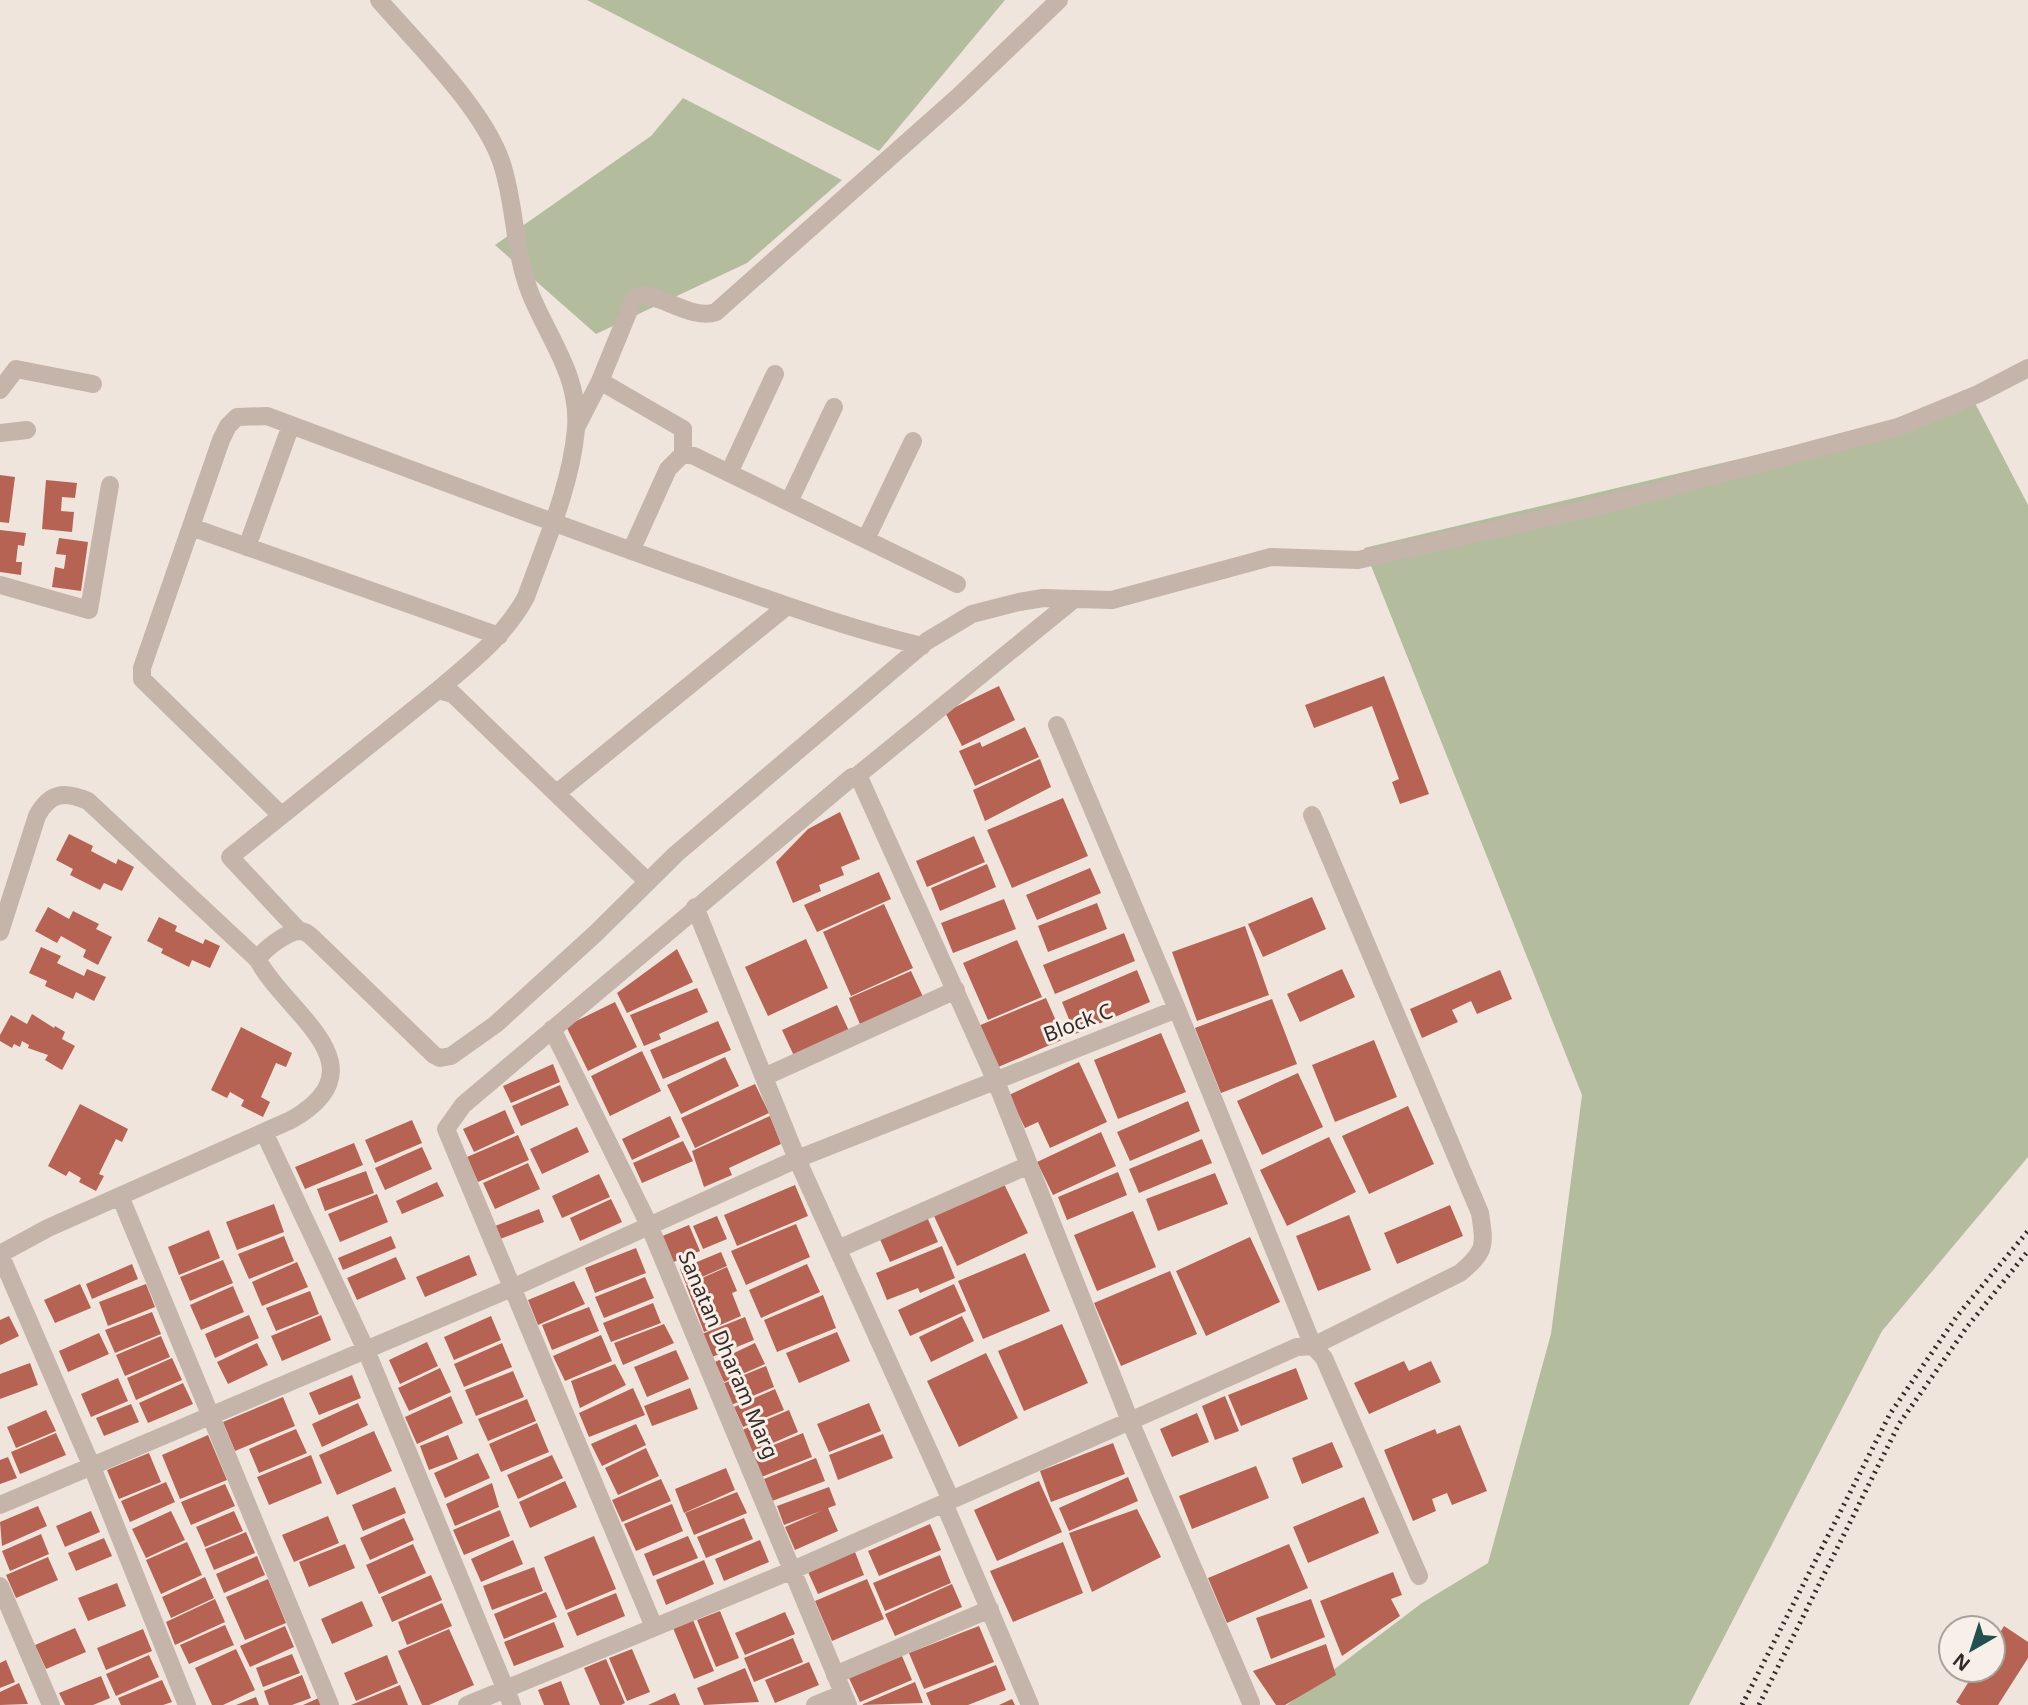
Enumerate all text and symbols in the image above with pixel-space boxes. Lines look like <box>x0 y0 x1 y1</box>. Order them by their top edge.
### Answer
street label: Block C <box>1039 996 1116 1048</box>
street label: Sanatan Dharam Marg <box>672 1246 785 1463</box>
north arrow <box>1937 1614 2007 1684</box>
text: N <box>1947 1647 1975 1677</box>

